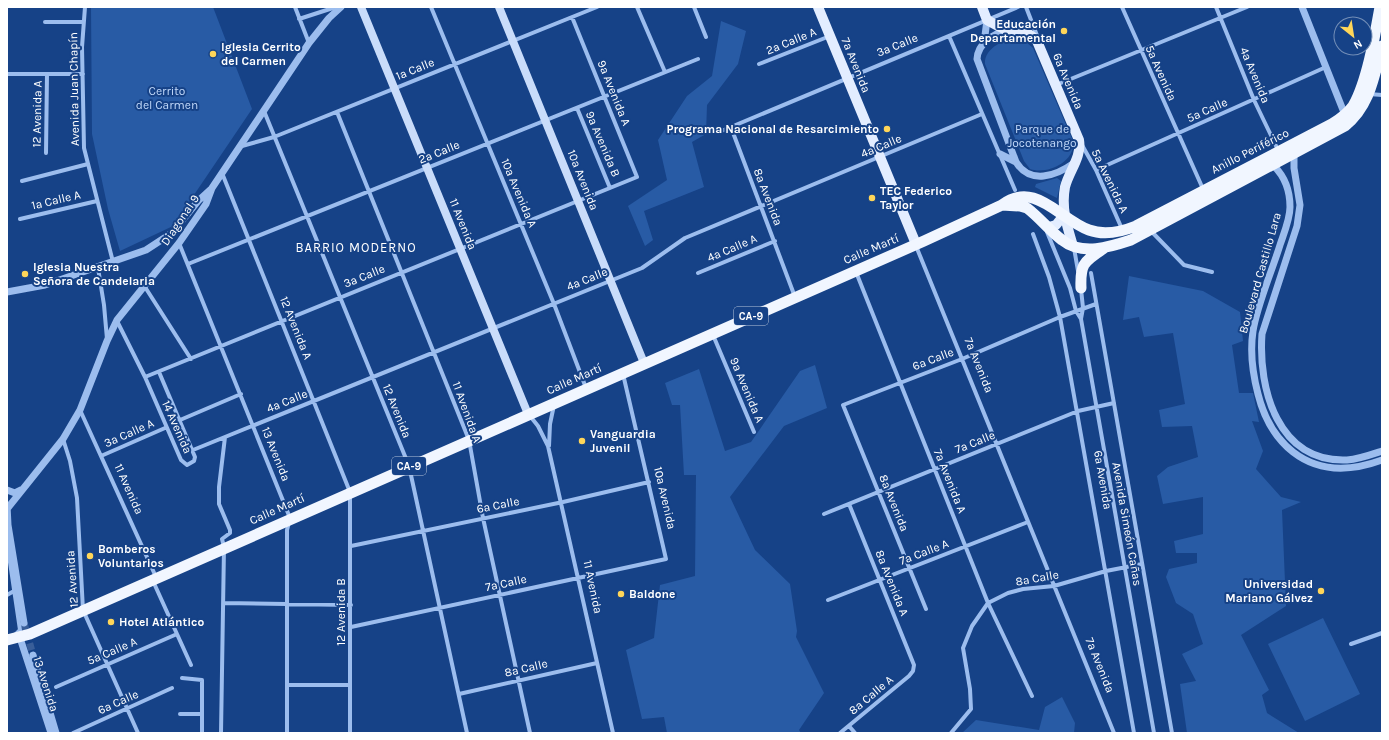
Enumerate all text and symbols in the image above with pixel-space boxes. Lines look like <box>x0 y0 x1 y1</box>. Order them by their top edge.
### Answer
north arrow <box>1333 16 1373 56</box>
place label: Educación Departamental <box>970 17 1056 45</box>
street label: 2a Calle A <box>764 25 818 57</box>
marker: Educación Departamental <box>1059 26 1069 36</box>
street label: 3a Calle <box>874 30 920 60</box>
street label: Avenida Juan Chapín <box>66 32 82 146</box>
street label: 7a Avenida <box>839 35 873 95</box>
text: N <box>1351 37 1364 52</box>
place label: Iglesia Cerrito del Carmen <box>221 40 301 68</box>
street label: 5a Avenida <box>1142 43 1180 103</box>
street label: 4a Avenida <box>1237 45 1273 105</box>
marker: Iglesia Cerrito del Carmen <box>208 49 218 59</box>
street label: 6a Avenida <box>1050 51 1086 111</box>
street label: 1a Calle <box>394 55 436 83</box>
street label: 9a Avenida A <box>594 58 634 128</box>
street label: 12 Avenida A <box>29 80 45 148</box>
park label: Cerrito del Carmen <box>136 84 198 112</box>
street label: 5a Calle <box>1184 95 1230 125</box>
street label: 9a Avenida B <box>583 109 623 179</box>
place label: Programa Nacional de Resarcimiento <box>667 122 879 136</box>
park label: Parque de Jocotenango <box>1007 122 1077 150</box>
marker: Programa Nacional de Resarcimiento <box>882 124 892 134</box>
street label: Anillo Periférico <box>1209 125 1291 177</box>
street label: 4a Calle <box>858 131 904 161</box>
street label: 2a Calle <box>416 137 462 167</box>
street label: 5a Avenida A <box>1089 147 1132 215</box>
street label: 10a Avenida <box>565 148 601 212</box>
street label: 10a Avenida A <box>498 156 540 230</box>
street label: 8a Avenida <box>751 166 785 228</box>
place label: TEC Federico Taylor <box>880 184 952 212</box>
street label: 1a Calle A <box>30 188 82 212</box>
street label: Diagonal 9 <box>158 192 202 248</box>
marker: TEC Federico Taylor <box>867 193 877 203</box>
street label: 11 Avenida <box>446 196 480 252</box>
street label: Boulevard Castillo Lara <box>1236 211 1284 335</box>
street label: 4a Calle A <box>705 231 759 265</box>
street label: Calle Martí <box>841 231 901 267</box>
district label: BARRIO MODERNO <box>295 240 417 255</box>
place label: Iglesia Nuestra Señora de Candelaria <box>33 260 155 288</box>
street label: 3a Calle <box>341 261 387 291</box>
street label: 4a Calle <box>564 264 610 294</box>
marker: Iglesia Nuestra Señora de Candelaria <box>20 269 30 279</box>
street label: 12 Avenida A <box>277 294 315 362</box>
road number: CA-9 <box>734 307 768 325</box>
street label: 7a Avenida <box>962 335 996 395</box>
street label: 6a Calle <box>910 345 956 373</box>
street label: 9a Avenida A <box>727 355 767 425</box>
street label: Calle Martí <box>544 360 604 397</box>
street label: 11 Avenida A <box>449 380 485 445</box>
street label: 12 Avenida <box>380 382 414 440</box>
street label: 4a Calle <box>264 386 310 416</box>
street label: 14 Avenida <box>159 398 195 456</box>
street label: 3a Calle A <box>102 416 156 450</box>
street label: 13 Avenida <box>259 425 293 483</box>
place label: Vanguardia Juvenil <box>590 427 656 455</box>
street label: 7a Calle <box>953 428 997 456</box>
marker: Vanguardia Juvenil <box>577 436 587 446</box>
street label: 7a Avenida A <box>931 447 969 515</box>
street label: 6a Avenida <box>1091 449 1115 511</box>
road number: CA-9 <box>392 457 426 475</box>
street label: 11 Avenida <box>112 461 146 517</box>
street label: Avenida Simeón Cañas <box>1109 461 1145 587</box>
street label: 10a Avenida <box>651 465 679 531</box>
street label: 8a Avenida <box>876 472 912 534</box>
street label: Calle Martí <box>247 490 307 527</box>
street label: 6a Calle <box>475 494 521 516</box>
street label: 7a Calle A <box>897 536 951 568</box>
place label: Bomberos Voluntarios <box>98 542 164 570</box>
street label: 8a Avenida A <box>872 548 912 618</box>
street label: 12 Avenida <box>63 550 81 608</box>
marker: Bomberos Voluntarios <box>85 551 95 561</box>
street label: 11 Avenida <box>581 559 605 615</box>
street label: 8a Calle <box>1014 567 1060 589</box>
street label: 7a Calle <box>484 572 528 594</box>
place label: Universidad Mariano Gálvez <box>1225 577 1313 605</box>
street label: 12 Avenida B <box>334 578 348 646</box>
marker: Universidad Mariano Gálvez <box>1316 586 1326 596</box>
place label: Baldone <box>629 587 675 601</box>
marker: Baldone <box>616 589 626 599</box>
place label: Hotel Atlántico <box>119 615 204 629</box>
marker: Hotel Atlántico <box>106 617 116 627</box>
street label: 5a Calle A <box>85 634 139 668</box>
street label: 7a Avenida <box>1083 635 1117 695</box>
street label: 13 Avenida <box>30 655 62 713</box>
street label: 8a Calle <box>503 656 549 680</box>
street label: 8a Calle A <box>846 672 896 718</box>
street label: 6a Calle <box>95 687 141 717</box>

